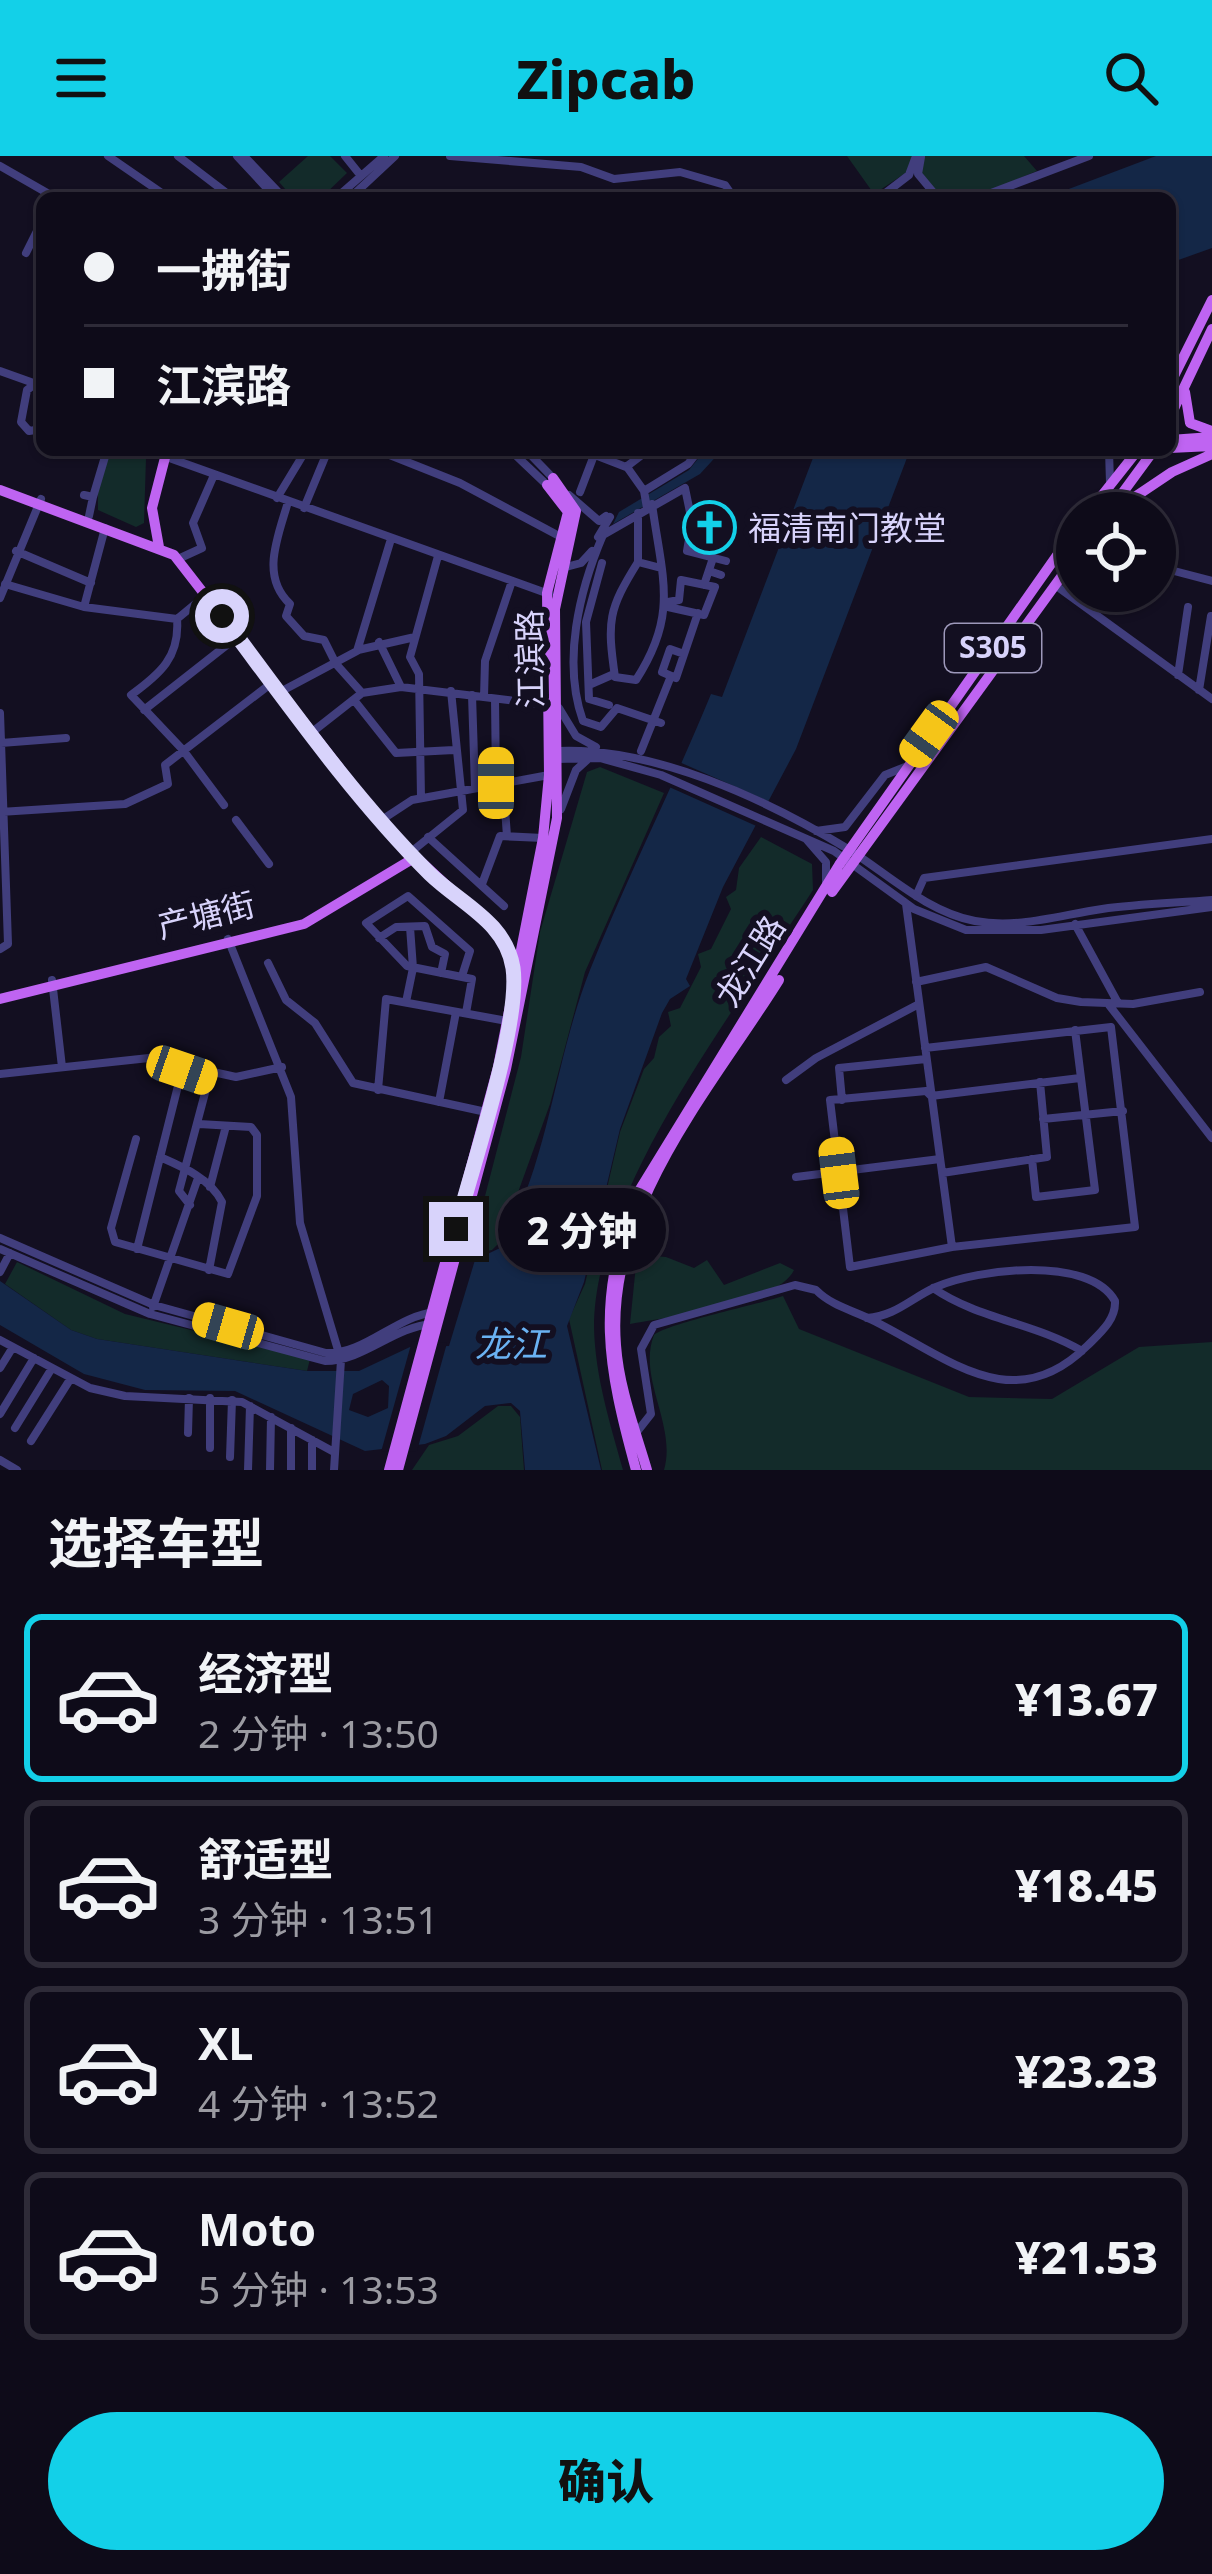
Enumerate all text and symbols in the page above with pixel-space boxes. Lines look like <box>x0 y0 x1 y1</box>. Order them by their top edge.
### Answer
text: Zipcab <box>516 41 696 115</box>
icon: menu <box>48 45 114 111</box>
icon: search <box>1098 45 1164 111</box>
text: 一拂街 <box>156 239 291 300</box>
text: 江滨路 <box>156 354 291 415</box>
map controls <box>1056 492 1176 612</box>
button: locate <box>1056 492 1176 612</box>
church icon: 福清南门教堂 <box>681 500 737 556</box>
place label: 福清南门教堂 <box>748 505 946 550</box>
route start <box>195 589 249 643</box>
street label: 江滨路 <box>506 609 553 709</box>
road number: S305 <box>945 624 1041 672</box>
car <box>893 694 965 774</box>
car <box>478 747 514 819</box>
street label: 产塘街 <box>152 881 259 948</box>
street label: 龙江路 <box>704 907 795 1015</box>
car <box>142 1041 222 1099</box>
car <box>817 1135 861 1211</box>
callout: 2 分钟 <box>498 1187 666 1271</box>
route end <box>429 1202 483 1256</box>
text: 2 分钟 <box>527 1203 637 1256</box>
car <box>188 1299 268 1353</box>
water label: 龙江 <box>475 1319 551 1368</box>
text: 选择车型 <box>48 1505 264 1579</box>
text: 经济型 <box>198 1642 333 1703</box>
icon: car <box>54 1644 162 1752</box>
text: ¥13.67 <box>1015 1668 1158 1729</box>
text: 2 分钟 · 13:50 <box>198 1706 439 1759</box>
text: 舒适型 <box>198 1828 333 1889</box>
icon: car <box>54 1830 162 1938</box>
text: ¥18.45 <box>1015 1854 1158 1915</box>
text: 3 分钟 · 13:51 <box>198 1892 439 1945</box>
text: XL <box>198 2012 253 2073</box>
icon: car <box>54 2016 162 2124</box>
text: ¥23.23 <box>1015 2040 1158 2101</box>
text: 4 分钟 · 13:52 <box>198 2076 439 2129</box>
text: Moto <box>198 2198 316 2259</box>
icon: car <box>54 2202 162 2310</box>
text: ¥21.53 <box>1015 2226 1158 2287</box>
text: 5 分钟 · 13:53 <box>198 2262 439 2315</box>
button: 确认 <box>48 2412 1164 2550</box>

